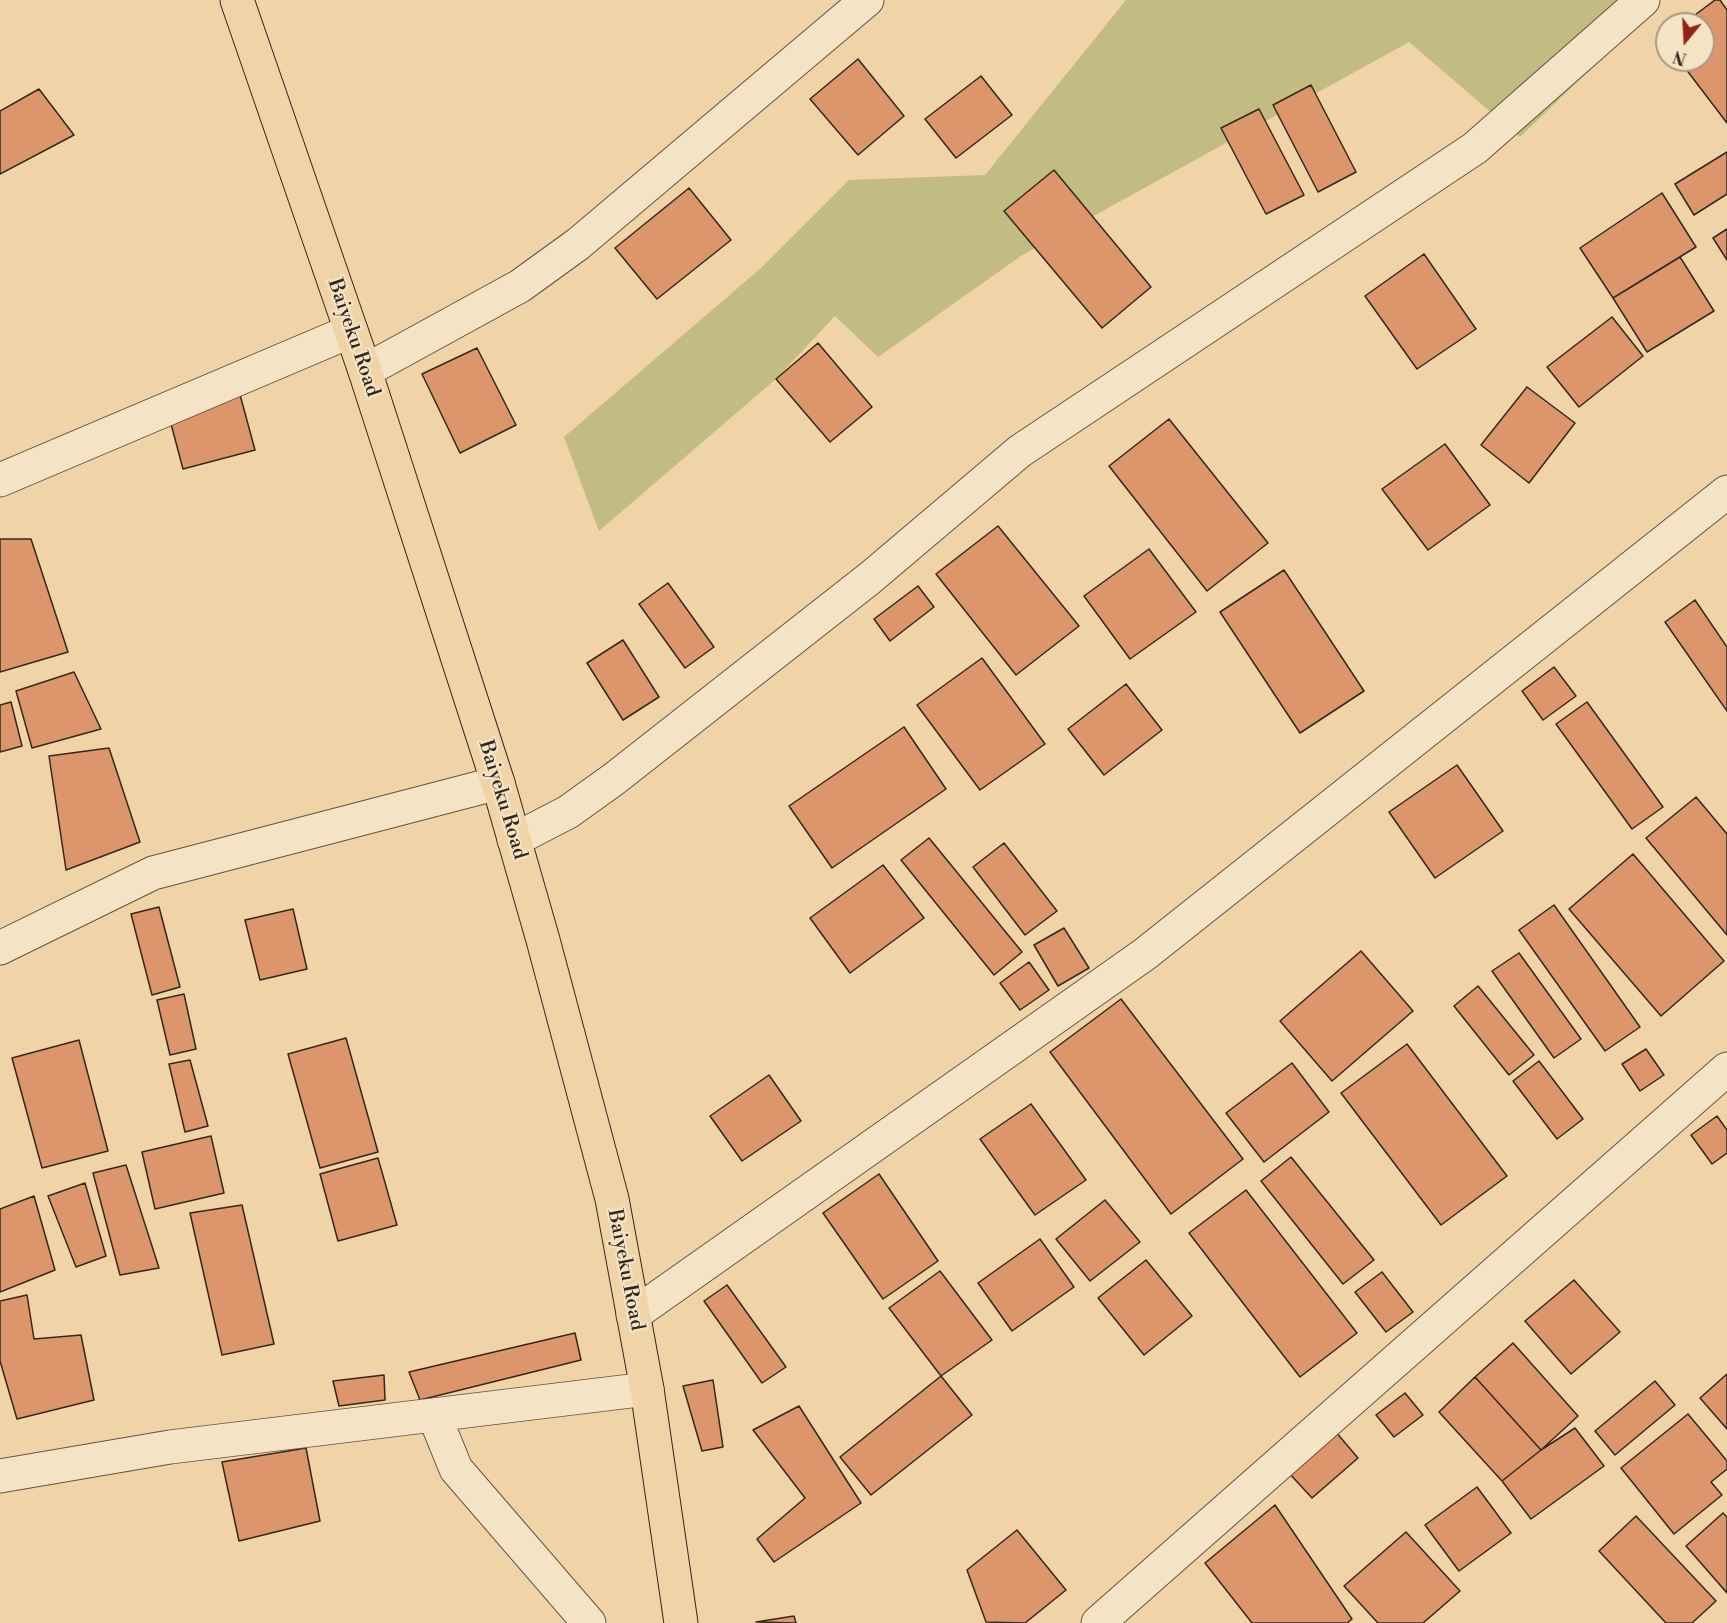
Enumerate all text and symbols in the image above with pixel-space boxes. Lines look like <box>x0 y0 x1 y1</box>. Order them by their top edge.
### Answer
north arrow <box>1655 12 1715 72</box>
text: N <box>1671 46 1689 69</box>
street label: Baiyeku Road <box>322 276 384 400</box>
street label: Baiyeku Road <box>473 738 531 862</box>
street label: Baiyeku Road <box>601 1207 649 1333</box>

